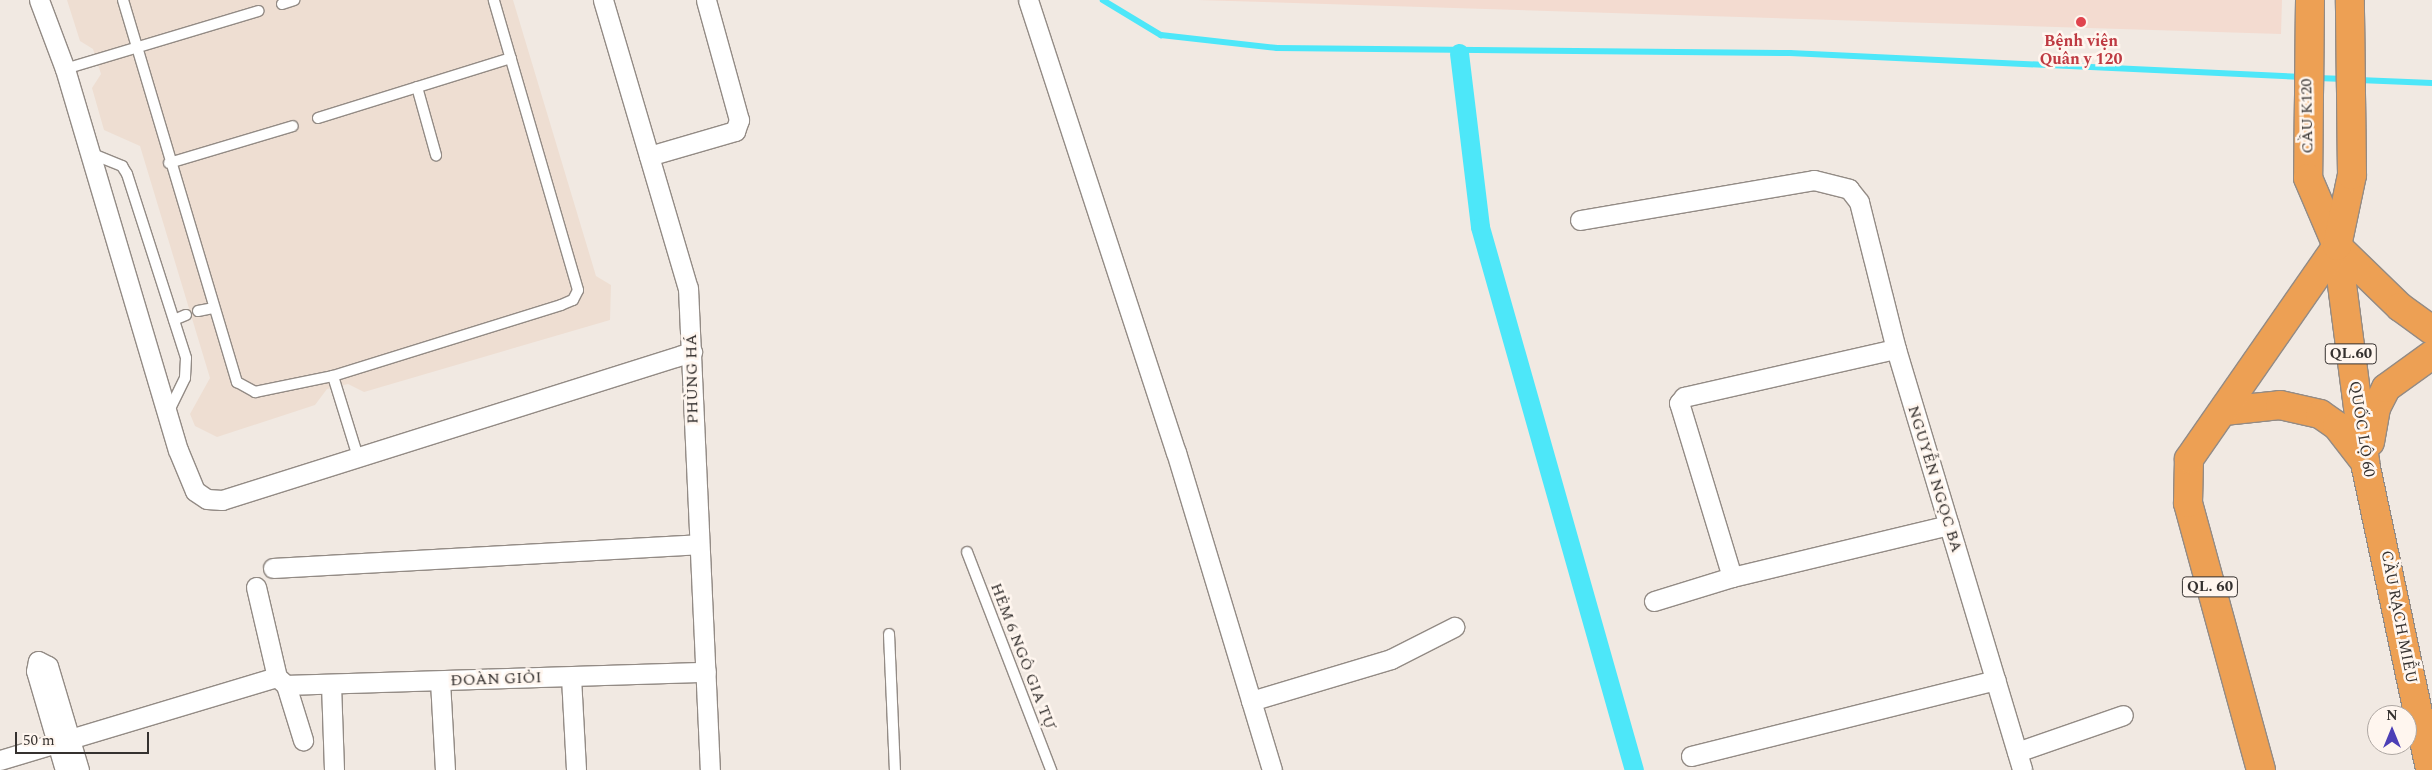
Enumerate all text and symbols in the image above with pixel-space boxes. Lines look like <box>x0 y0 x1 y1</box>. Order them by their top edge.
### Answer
marker: Bệnh viện Quân y 120 <box>2074 15 2088 29</box>
place label: Bệnh viện Quân y 120 <box>2040 31 2122 69</box>
street label: CẦU K120 <box>2297 78 2317 154</box>
street label: PHÙNG HÁ <box>682 334 702 424</box>
road number: QL.60 <box>2325 342 2377 366</box>
street label: QUỐC LỘ 60 <box>2345 379 2379 479</box>
street label: NGUYỄN NGỌC BA <box>1904 403 1966 555</box>
street label: CẦU RẠCH MIỄU <box>2377 549 2421 685</box>
road number: QL. 60 <box>2181 574 2239 600</box>
street label: HẺM 6 NGÔ GIA TỰ <box>986 580 1060 732</box>
street label: ĐOÀN GIỎI <box>450 668 542 690</box>
north arrow <box>2367 705 2417 755</box>
text: N <box>2386 705 2398 726</box>
scale bar <box>18 722 151 754</box>
text: 50 m <box>23 729 55 752</box>

